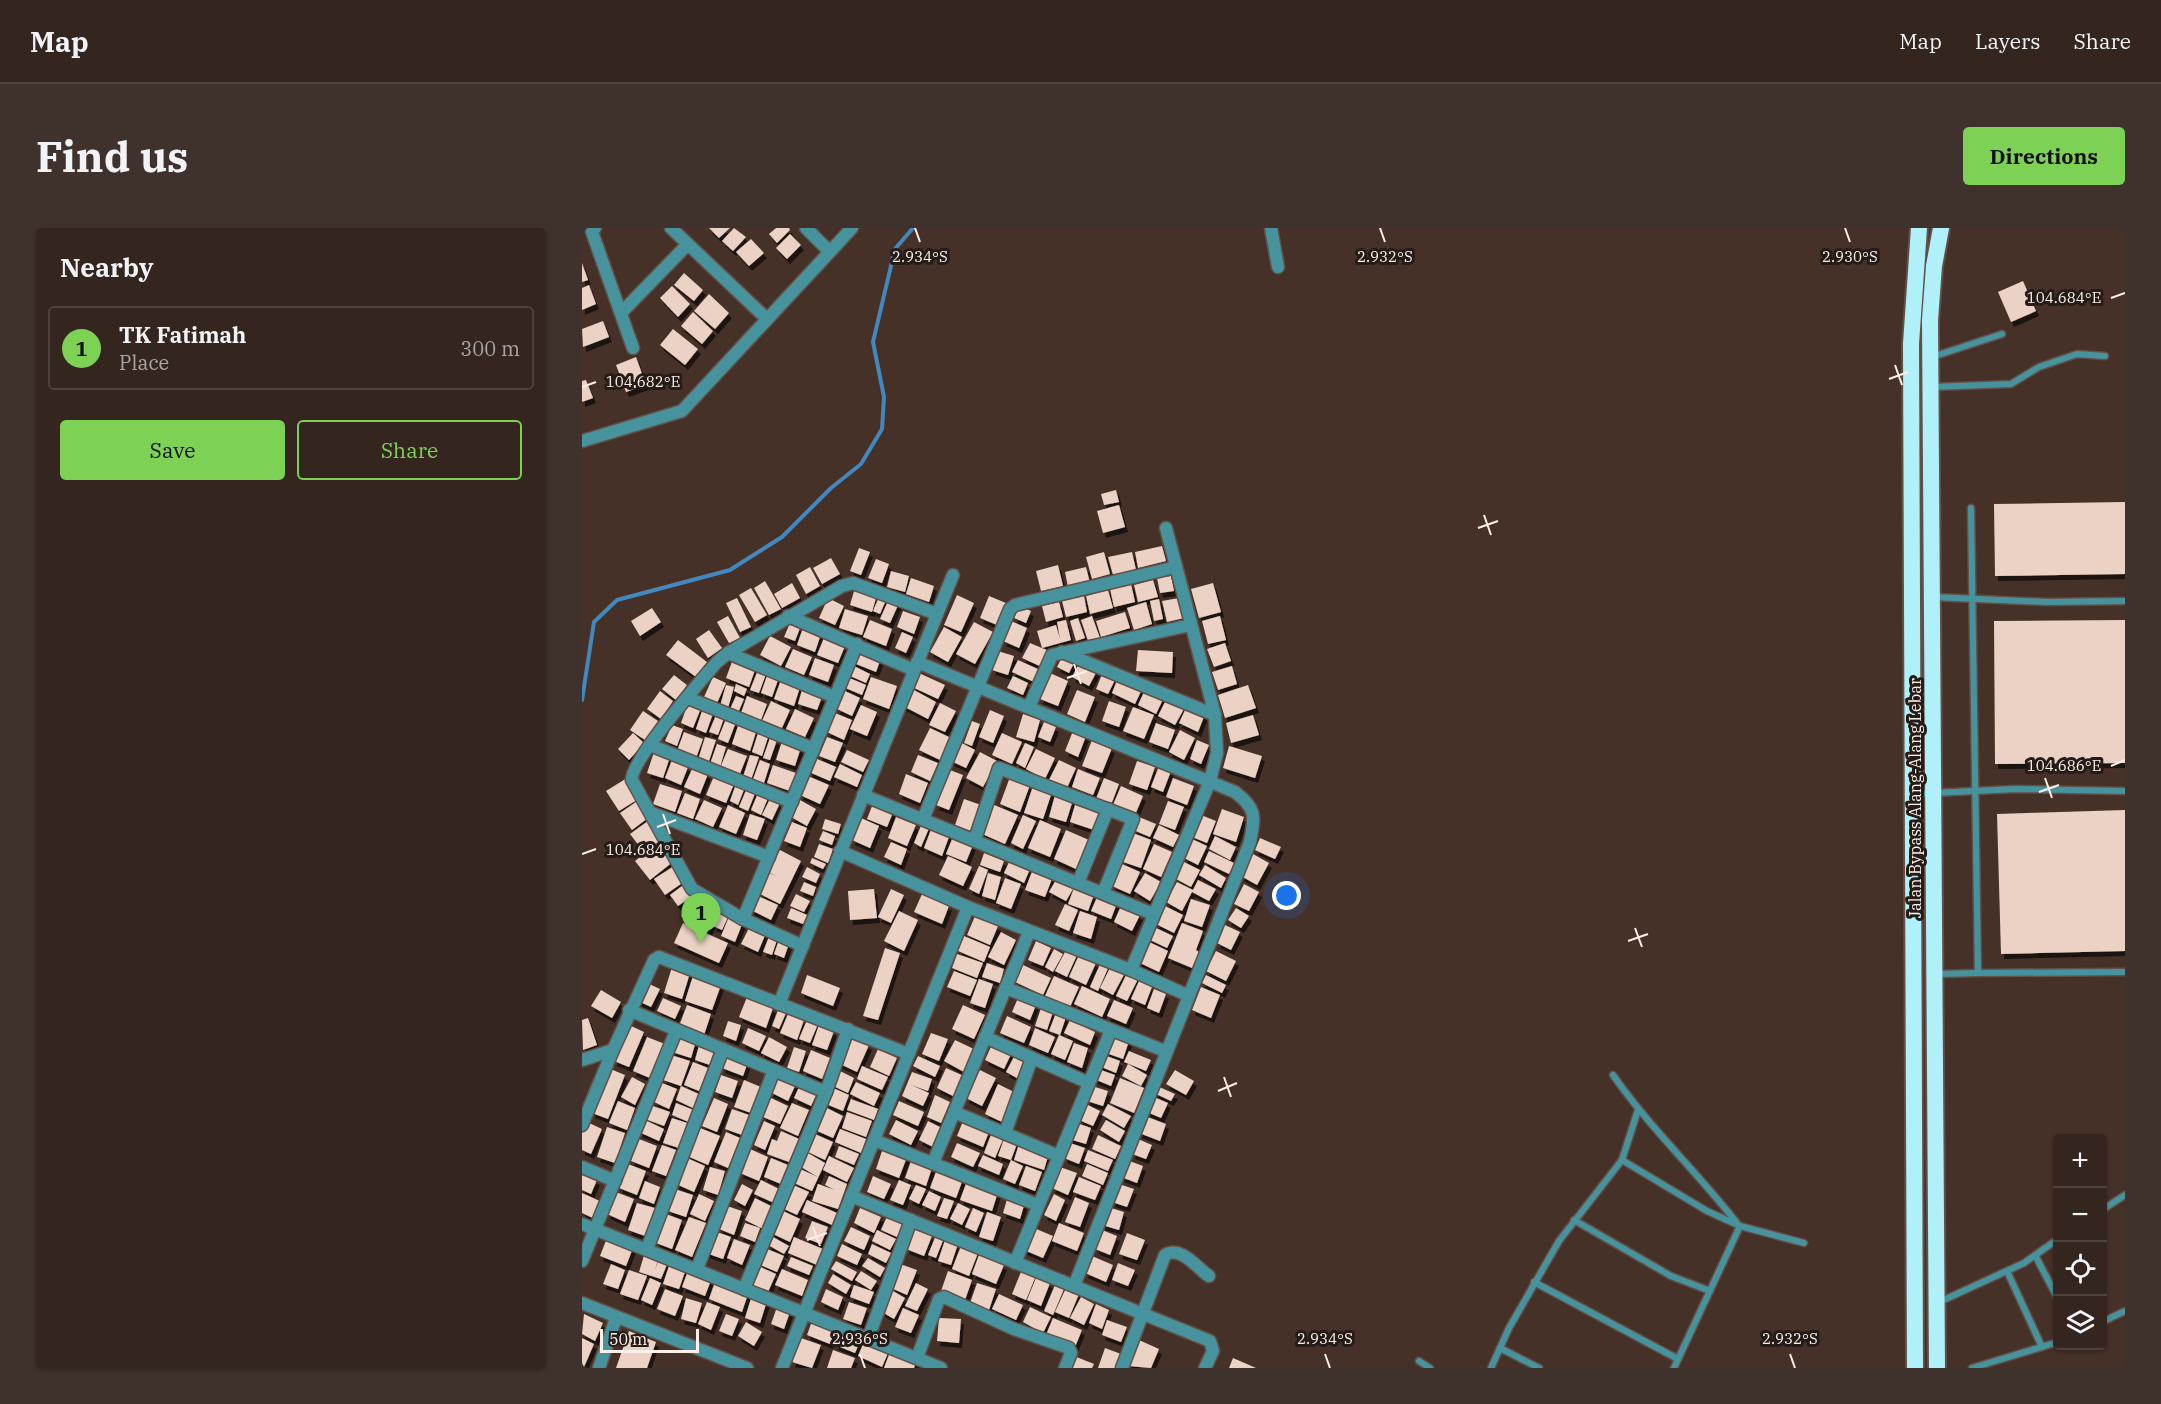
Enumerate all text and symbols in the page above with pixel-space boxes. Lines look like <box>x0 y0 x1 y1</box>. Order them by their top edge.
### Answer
text: Map <box>30 23 89 60</box>
text: Map <box>1899 27 1942 55</box>
text: Layers <box>1975 27 2041 55</box>
text: Share <box>2074 27 2131 55</box>
button: Directions <box>1963 127 2125 185</box>
text: Find us <box>36 129 188 184</box>
text: 2.934°S <box>892 247 948 266</box>
text: 2.932°S <box>1357 247 1413 266</box>
text: 2.930°S <box>1822 247 1878 266</box>
text: Nearby <box>60 250 154 284</box>
text: 104.684°E <box>2027 288 2101 307</box>
text: TK Fatimah <box>119 320 246 349</box>
text: 1 <box>76 335 88 362</box>
text: 300 m <box>460 335 520 362</box>
text: Place <box>119 349 169 376</box>
text: 104.682°E <box>606 372 680 391</box>
button: Save <box>60 420 285 480</box>
button: Share <box>297 420 522 480</box>
street label: Jalan Bypass Alang-Alang Lebar <box>1905 678 1925 918</box>
text: 104.686°E <box>2027 756 2101 775</box>
text: 104.684°E <box>606 840 680 859</box>
your location <box>1272 881 1301 910</box>
pin: 1 <box>682 894 720 943</box>
map controls <box>2053 1134 2107 1350</box>
button: + <box>2053 1134 2107 1188</box>
button: − <box>2053 1188 2107 1242</box>
button: locate <box>2053 1242 2107 1296</box>
button: layers <box>2053 1296 2107 1350</box>
scale bar <box>600 1326 699 1354</box>
text: 50 m <box>609 1329 647 1349</box>
text: 2.936°S <box>832 1329 888 1348</box>
text: 2.934°S <box>1297 1329 1353 1348</box>
text: 2.932°S <box>1762 1329 1818 1348</box>

